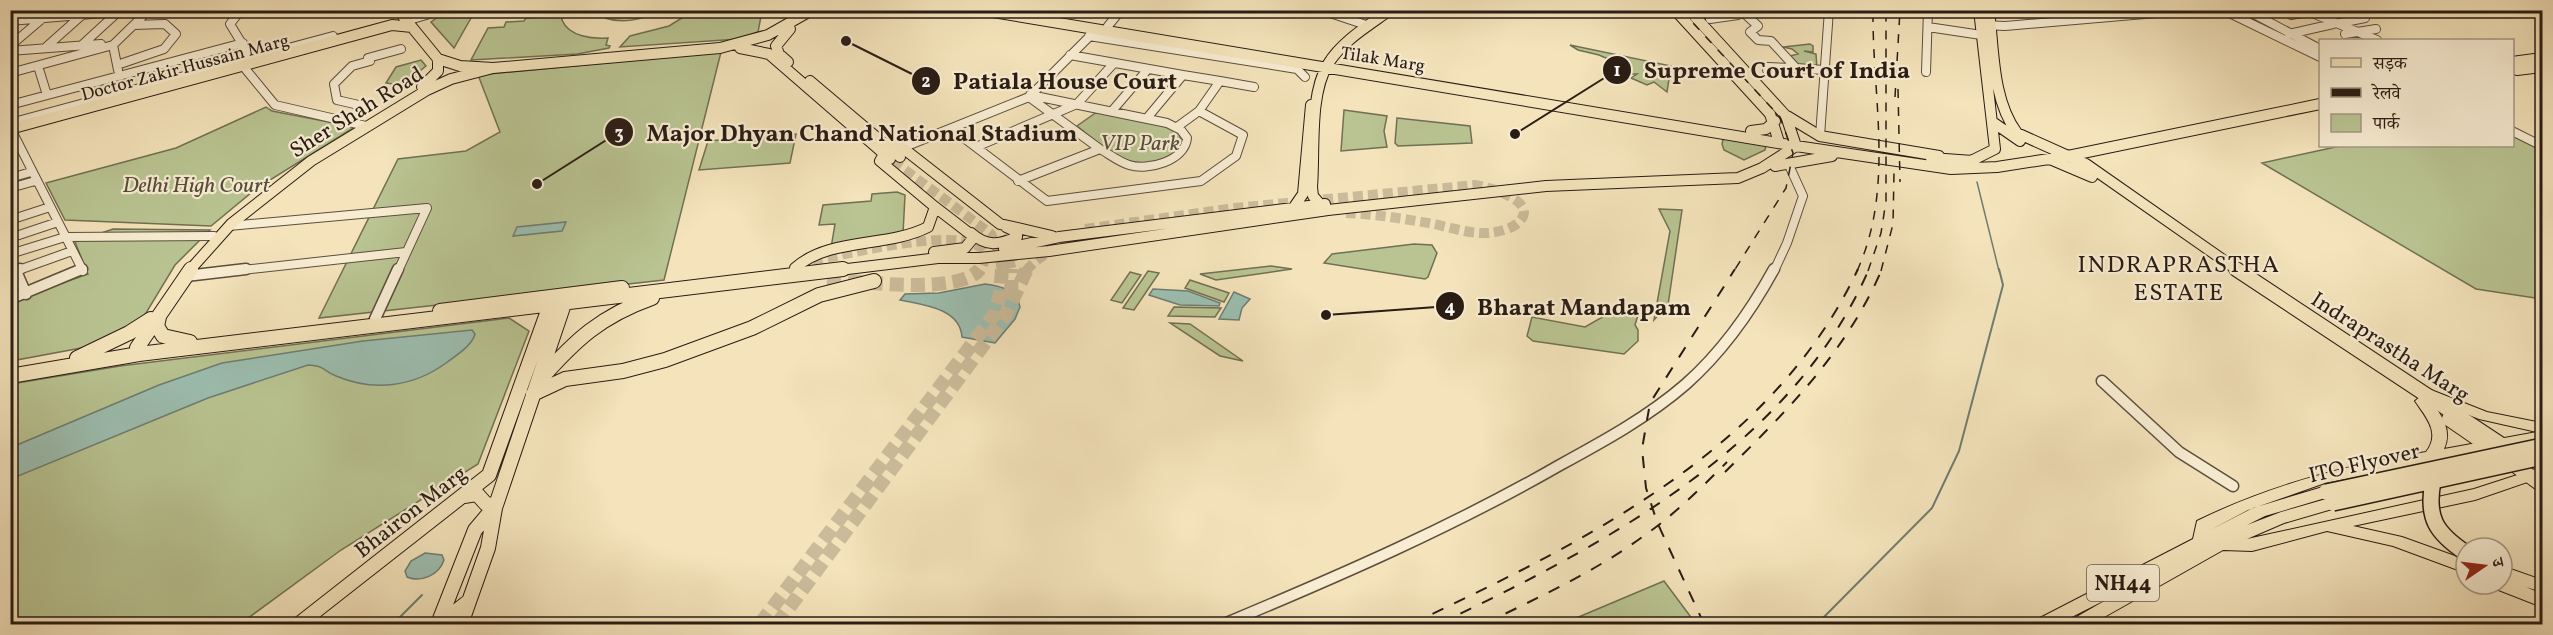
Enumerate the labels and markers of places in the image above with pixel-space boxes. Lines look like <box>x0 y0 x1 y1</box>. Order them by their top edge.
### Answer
callout: Supreme Court of India <box>1602 49 1921 91</box>
callout: Patiala House Court <box>911 60 1189 102</box>
callout: Major Dhyan Chand National Stadium <box>604 111 1089 153</box>
callout: Bharat Mandapam <box>1435 285 1703 327</box>

